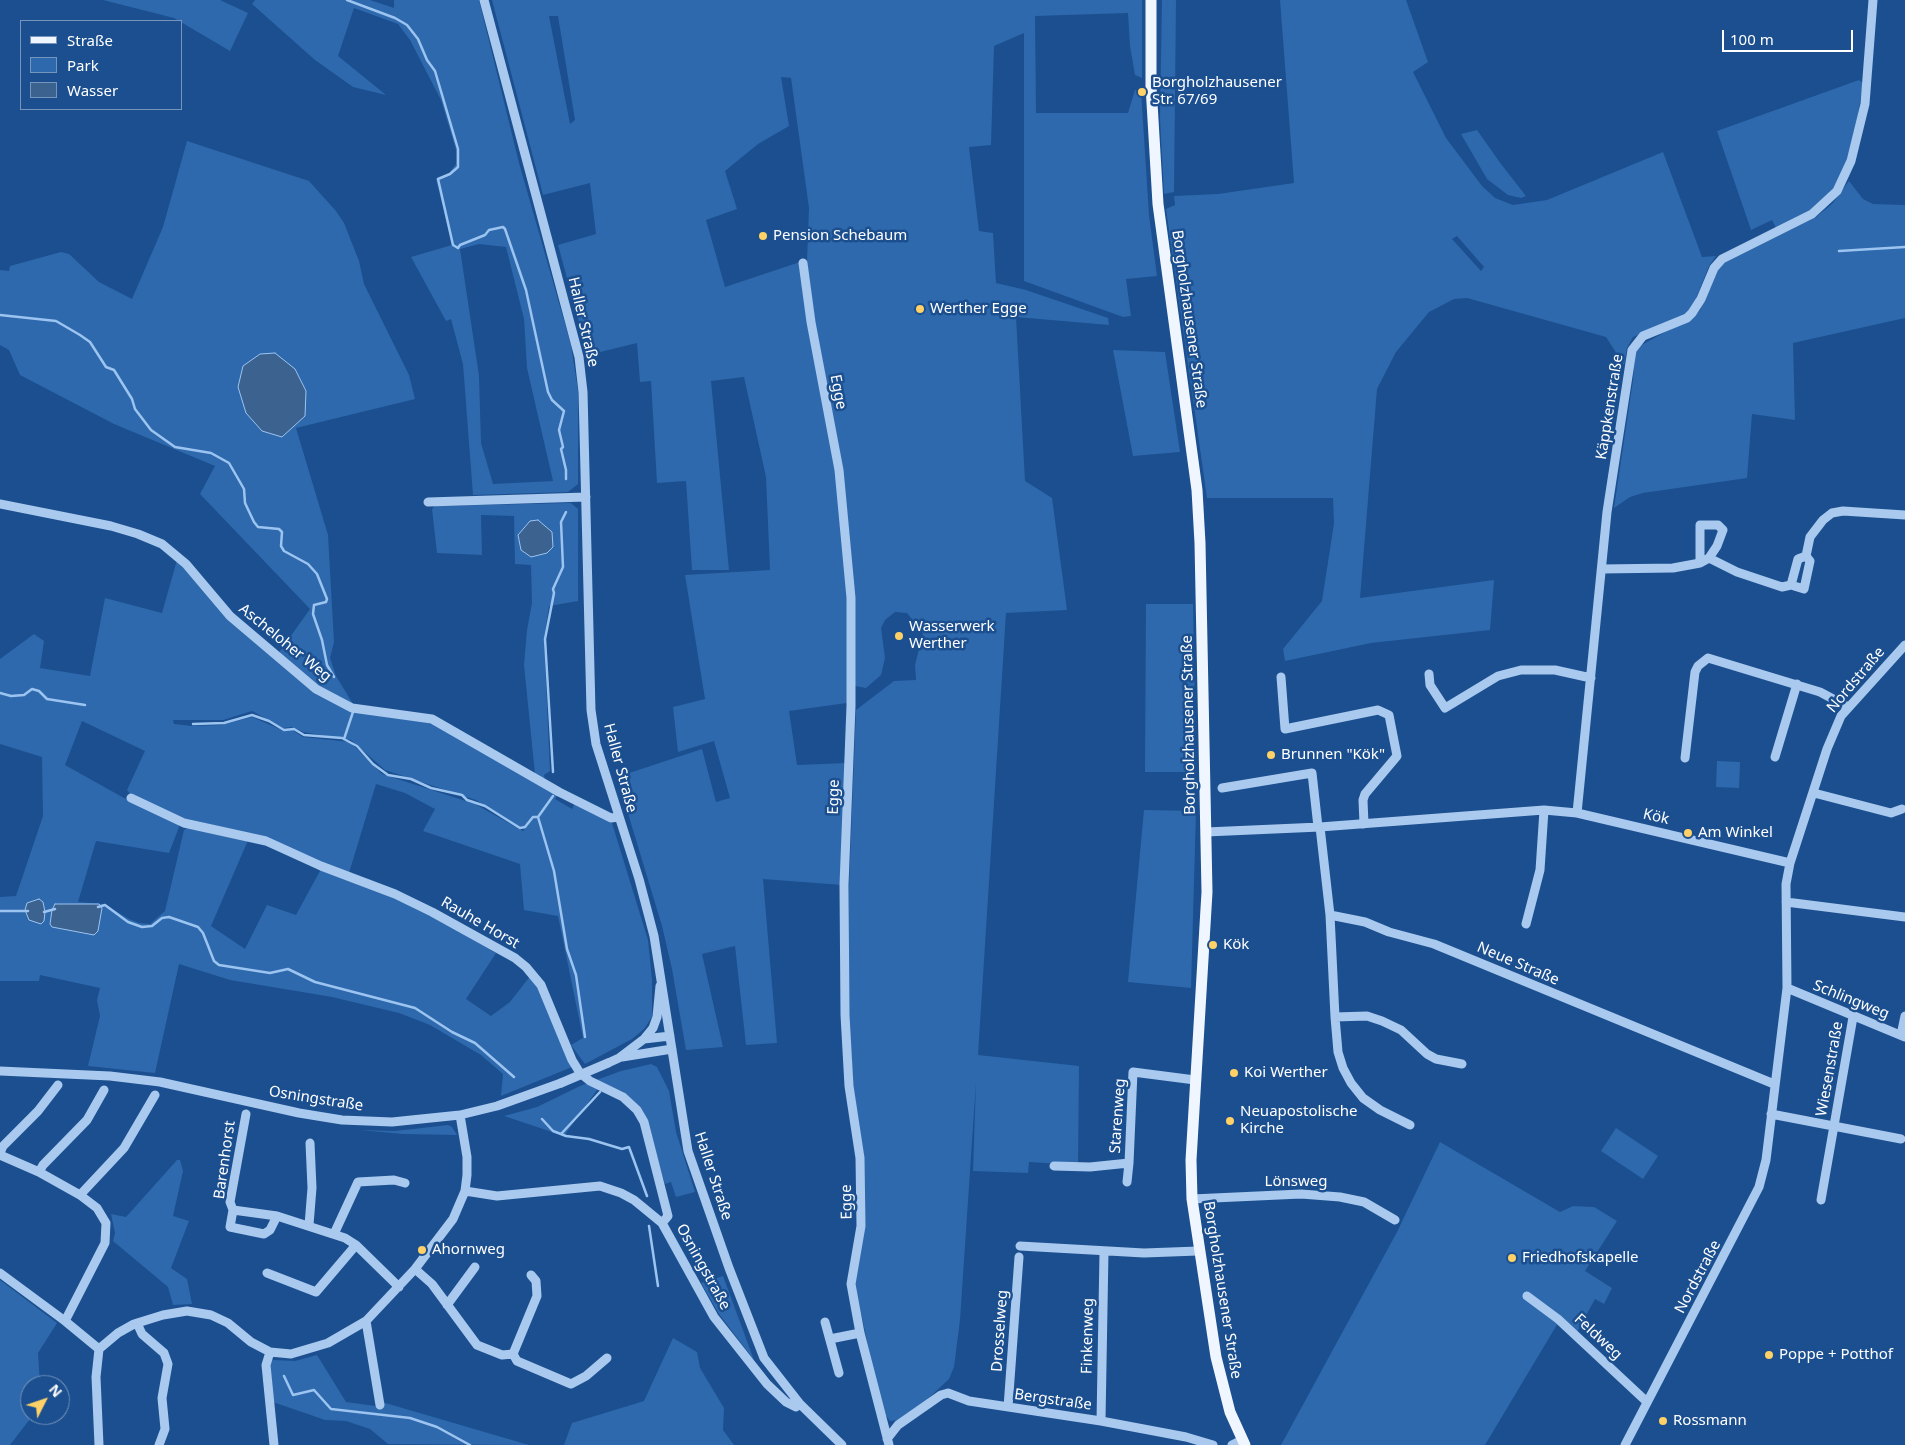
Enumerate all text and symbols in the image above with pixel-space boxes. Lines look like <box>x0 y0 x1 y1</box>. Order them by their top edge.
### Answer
legend <box>20 20 182 110</box>
scale bar <box>1725 20 1856 52</box>
text: 100 m <box>1730 29 1774 49</box>
text: Straße <box>67 30 113 50</box>
text: Park <box>67 55 99 75</box>
place label: Borgholzhausener Str. 67/69 <box>1152 74 1282 109</box>
text: Wasser <box>67 80 118 100</box>
marker: Borgholzhausener Str. 67/69 <box>1136 86 1148 98</box>
place label: Pension Schebaum <box>773 227 907 245</box>
street label: Borgholzhausener Straße <box>1168 229 1210 409</box>
marker: Pension Schebaum <box>757 230 769 242</box>
street label: Haller Straße <box>564 275 602 369</box>
place label: Werther Egge <box>930 300 1027 318</box>
marker: Werther Egge <box>914 303 926 315</box>
street label: Käppkenstraße <box>1593 353 1627 461</box>
street label: Egge <box>826 373 850 411</box>
street label: Ascheloher Weg <box>235 600 335 686</box>
place label: Wasserwerk Werther <box>909 618 995 653</box>
marker: Wasserwerk Werther <box>893 630 905 642</box>
street label: Borgholzhausener Straße <box>1178 635 1200 815</box>
street label: Nordstraße <box>1823 643 1889 717</box>
street label: Haller Straße <box>599 721 641 815</box>
place label: Brunnen "Kök" <box>1281 746 1385 764</box>
marker: Brunnen "Kök" <box>1265 749 1277 761</box>
street label: Egge <box>824 779 844 815</box>
street label: Kök <box>1641 805 1671 829</box>
place label: Am Winkel <box>1698 824 1773 842</box>
marker: Am Winkel <box>1682 827 1694 839</box>
street label: Rauhe Horst <box>438 893 522 953</box>
place label: Kök <box>1223 936 1249 954</box>
marker: Kök <box>1207 939 1219 951</box>
street label: Neue Straße <box>1474 939 1562 989</box>
street label: Schlingweg <box>1810 977 1892 1023</box>
street label: Wiesenstraße <box>1813 1020 1847 1118</box>
place label: Koi Werther <box>1244 1064 1328 1082</box>
marker: Koi Werther <box>1228 1067 1240 1079</box>
street label: Starenweg <box>1106 1078 1130 1154</box>
street label: Osningstraße <box>267 1083 365 1115</box>
place label: Neuapostolische Kirche <box>1240 1103 1357 1138</box>
marker: Neuapostolische Kirche <box>1224 1115 1236 1127</box>
street label: Barenhorst <box>211 1120 239 1200</box>
street label: Haller Straße <box>690 1130 736 1222</box>
street label: Lönsweg <box>1265 1173 1327 1191</box>
street label: Egge <box>838 1184 856 1220</box>
street label: Borgholzhausener Straße <box>1199 1200 1245 1380</box>
street label: Osningstraße <box>672 1221 734 1313</box>
street label: Nordstraße <box>1671 1237 1725 1317</box>
place label: Ahornweg <box>432 1241 505 1259</box>
marker: Ahornweg <box>416 1244 428 1256</box>
place label: Friedhofskapelle <box>1522 1249 1639 1267</box>
marker: Friedhofskapelle <box>1506 1252 1518 1264</box>
street label: Drosselweg <box>988 1289 1012 1373</box>
street label: Finkenweg <box>1078 1298 1098 1374</box>
street label: Feldweg <box>1570 1310 1626 1364</box>
place label: Poppe + Potthof <box>1779 1346 1893 1364</box>
marker: Poppe + Potthof <box>1763 1349 1775 1361</box>
north arrow <box>20 1375 70 1425</box>
text: N <box>45 1380 67 1401</box>
street label: Bergstraße <box>1013 1386 1093 1414</box>
place label: Rossmann <box>1673 1412 1747 1430</box>
marker: Rossmann <box>1657 1415 1669 1427</box>

